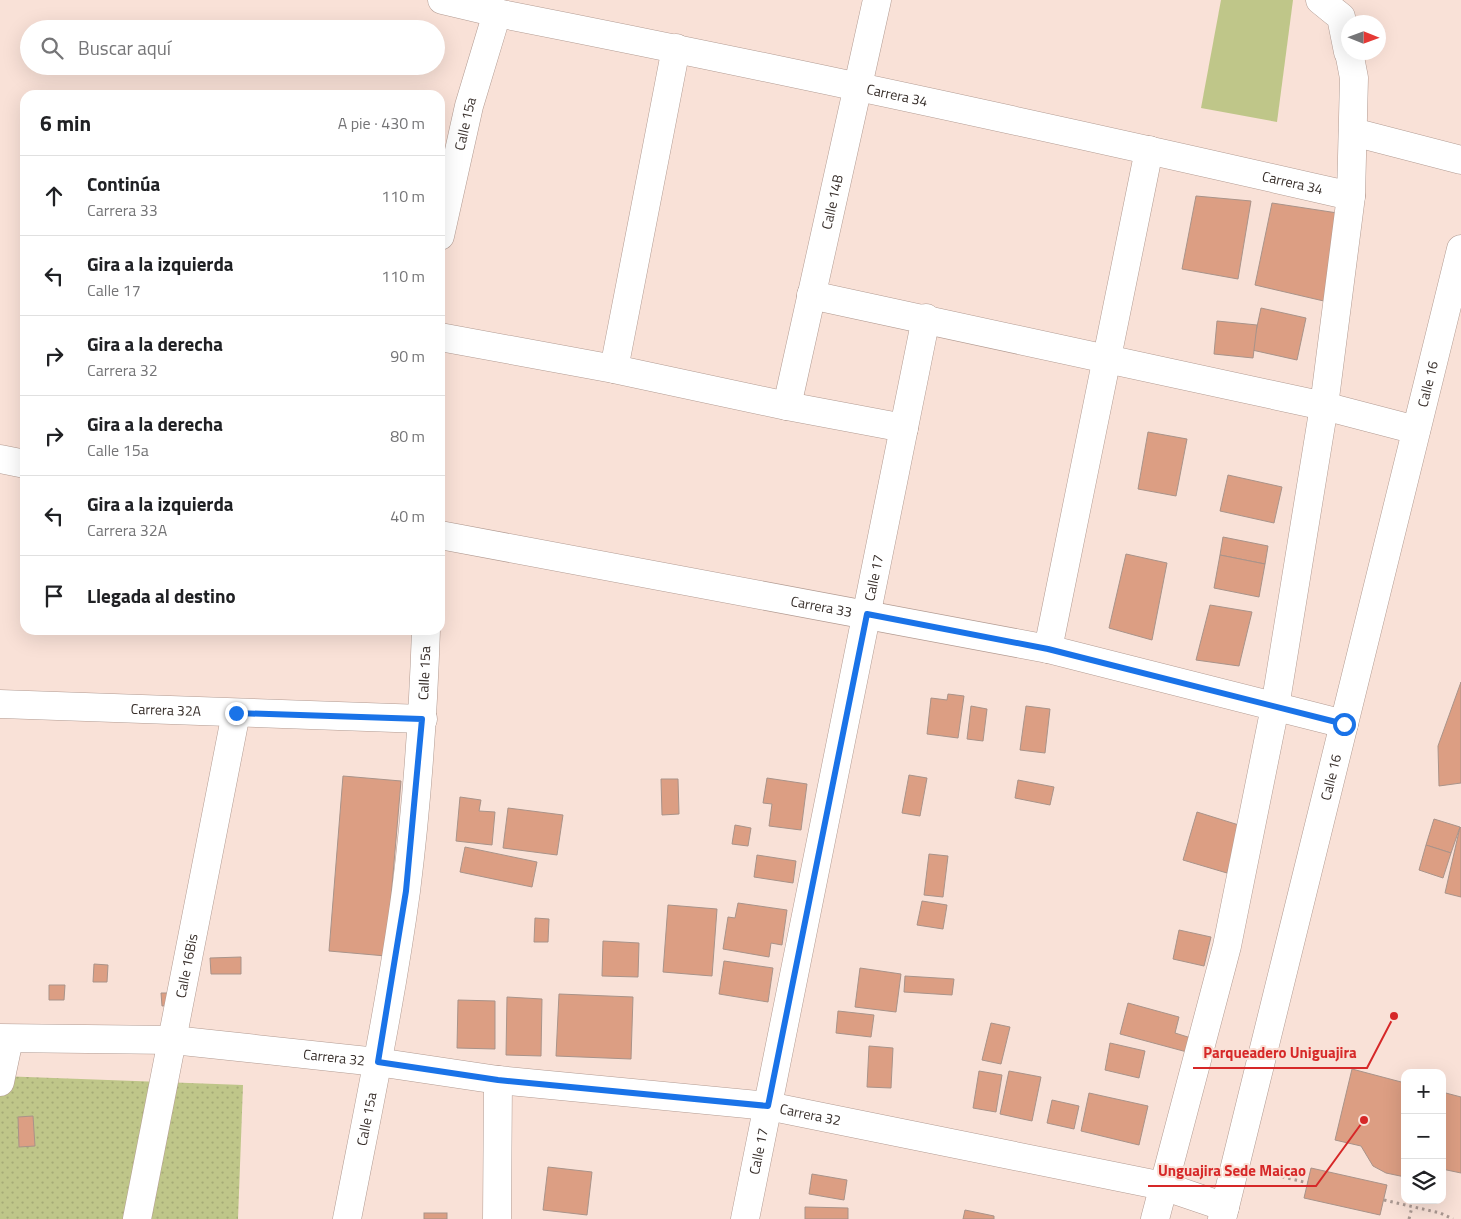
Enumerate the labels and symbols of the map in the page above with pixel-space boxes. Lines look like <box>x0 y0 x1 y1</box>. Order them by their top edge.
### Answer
north arrow <box>1341 15 1386 60</box>
street label: Carrera 34 <box>865 78 930 112</box>
street label: Calle 15a <box>448 94 481 152</box>
street label: Carrera 34 <box>1260 165 1325 199</box>
street label: Calle 14B <box>815 172 848 231</box>
street label: Calle 16 <box>1411 358 1443 409</box>
street label: Calle 17 <box>858 553 888 603</box>
street label: Carrera 33 <box>789 590 854 622</box>
street label: Calle 15a <box>412 646 435 701</box>
street label: Carrera 32A <box>130 698 202 721</box>
route end <box>225 702 248 725</box>
route start <box>1333 713 1356 736</box>
street label: Calle 16 <box>1315 752 1346 802</box>
street label: Calle 16Bis <box>169 932 203 1000</box>
callout: Parqueadero Uniguajira <box>1193 1038 1367 1068</box>
text: Parqueadero Uniguajira <box>1203 1041 1357 1064</box>
street label: Carrera 32 <box>302 1043 366 1071</box>
street label: Calle 15a <box>351 1090 382 1147</box>
street label: Carrera 32 <box>778 1098 843 1131</box>
street label: Calle 17 <box>743 1126 773 1176</box>
callout: Unguajira Sede Maicao <box>1148 1156 1316 1186</box>
text: Unguajira Sede Maicao <box>1158 1159 1306 1182</box>

